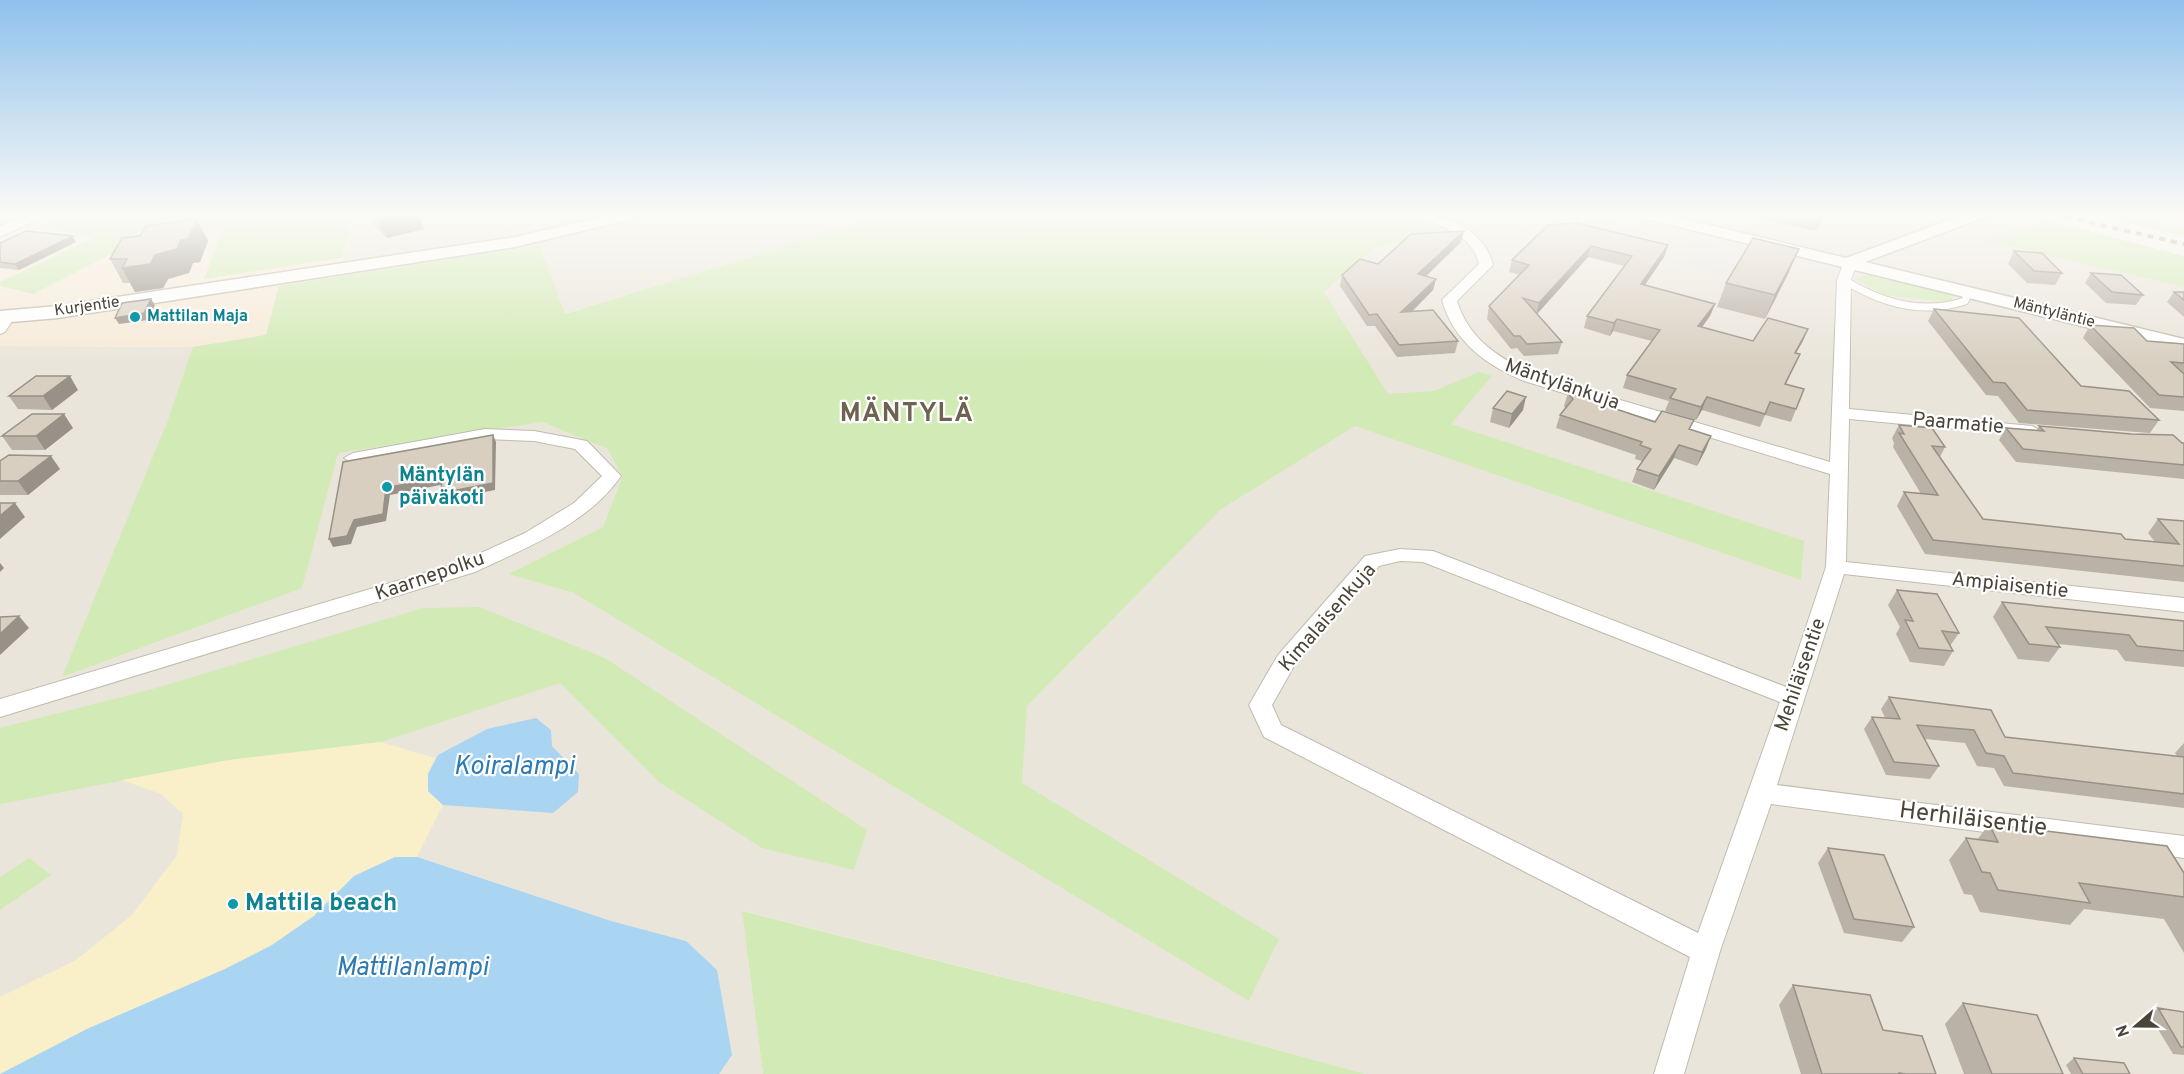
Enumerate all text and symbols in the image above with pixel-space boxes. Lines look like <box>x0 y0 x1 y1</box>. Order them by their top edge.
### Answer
street label: Kurjentie <box>53 293 121 321</box>
street label: Mäntyläntie <box>2011 293 2097 333</box>
place label: Mattilan Maja <box>147 307 248 327</box>
marker: Mattilan Maja <box>128 310 142 324</box>
street label: Mäntylänkuja <box>1501 353 1623 417</box>
district label: MÄNTYLÄ <box>840 396 974 431</box>
street label: Paarmatie <box>1911 407 2005 441</box>
place label: Mäntylän päiväkoti <box>399 463 485 512</box>
marker: Mäntylän päiväkoti <box>380 480 394 494</box>
street label: Kaarnepolku <box>372 546 488 608</box>
street label: Kimalaisenkuja <box>1274 558 1382 678</box>
street label: Ampiaisentie <box>1951 567 2069 605</box>
street label: Mehiläisentie <box>1769 615 1833 735</box>
water label: Koiralampi <box>454 751 576 784</box>
street label: Herhiläisentie <box>1897 796 2049 844</box>
place label: Mattila beach <box>245 889 397 919</box>
marker: Mattila beach <box>226 897 240 911</box>
water label: Mattilanlampi <box>336 952 490 985</box>
north arrow <box>2106 996 2166 1056</box>
text: N <box>2112 1022 2135 1039</box>

